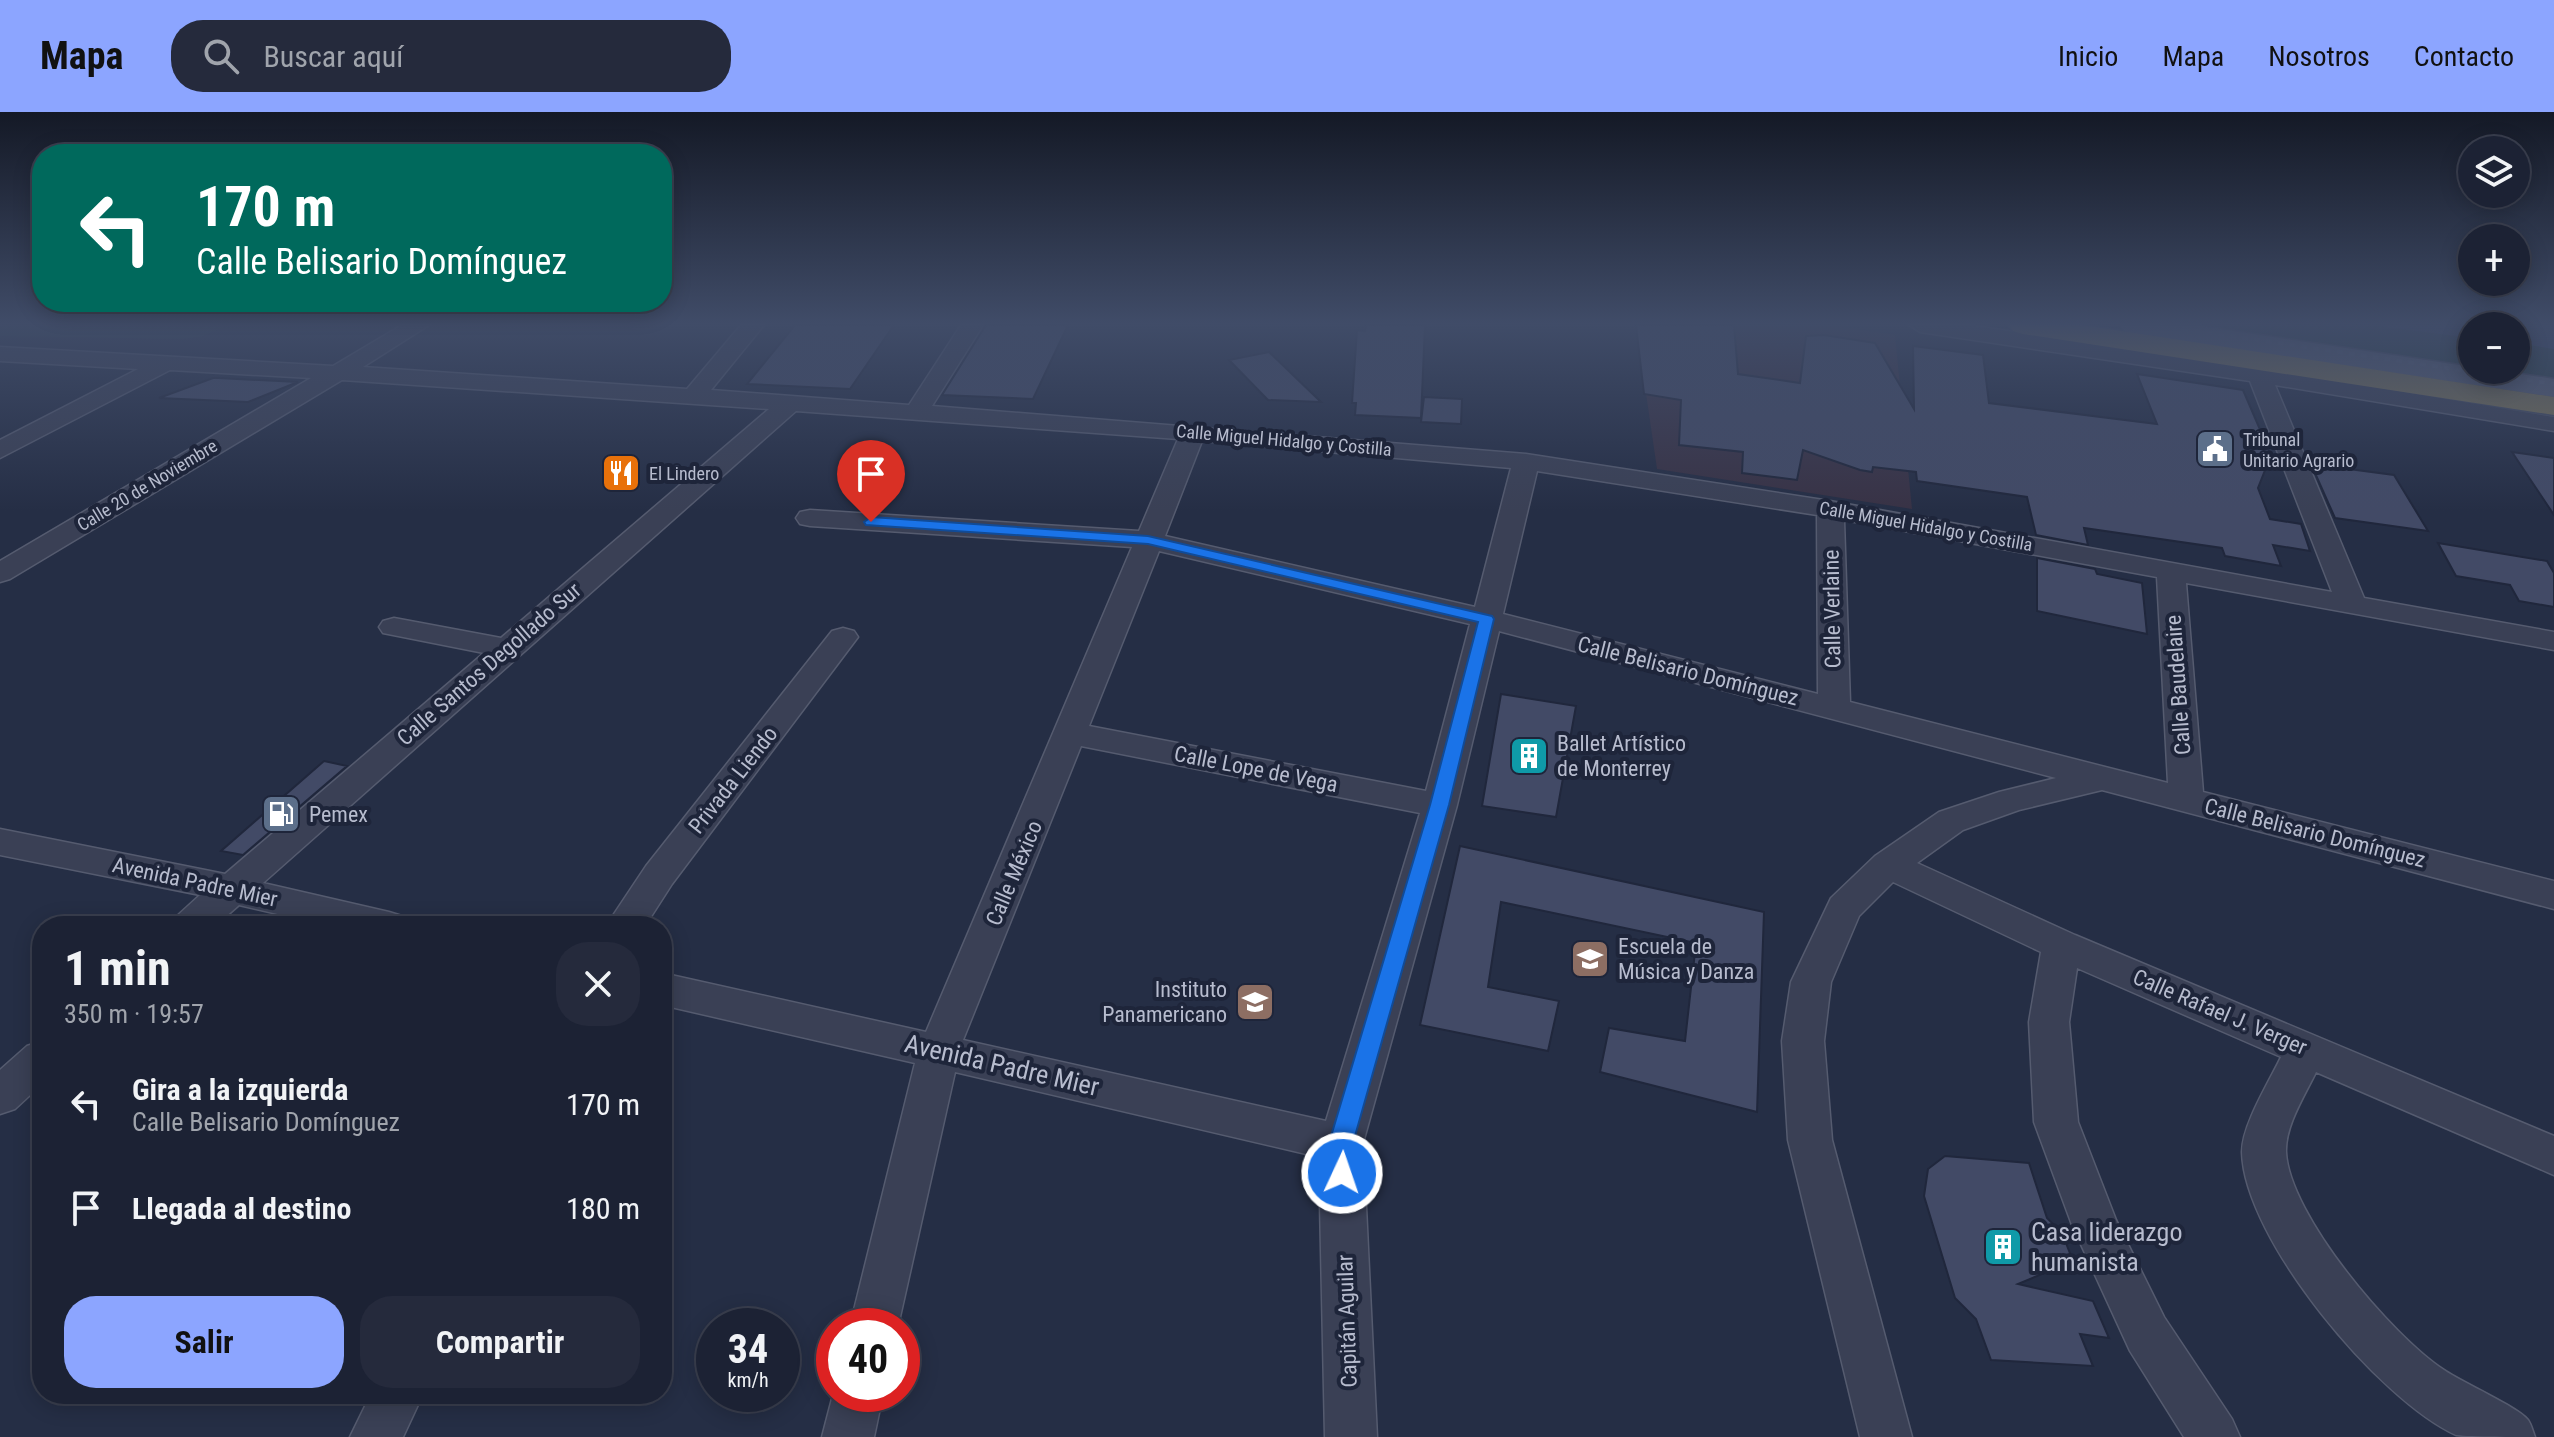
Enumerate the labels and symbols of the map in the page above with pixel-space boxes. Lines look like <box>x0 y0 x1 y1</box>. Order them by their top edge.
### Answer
street label: Calle Miguel Hidalgo y Costilla <box>1175 420 1393 460</box>
public building icon: Tribunal Unitario Agrario <box>2194 428 2236 470</box>
place label: Tribunal Unitario Agrario <box>2243 429 2354 471</box>
street label: Calle 20 de Noviembre <box>73 435 221 535</box>
pin <box>837 440 905 522</box>
restaurant icon: El Lindero <box>600 452 642 494</box>
place label: El Lindero <box>649 463 719 484</box>
street label: Calle Miguel Hidalgo y Costilla <box>1818 497 2034 555</box>
street label: Calle Verlaine <box>1818 549 1846 669</box>
street label: Calle Santos Degollado Sur <box>392 577 586 750</box>
street label: Calle Baudelaire <box>2161 614 2195 756</box>
street label: Calle Belisario Domínguez <box>1575 631 1801 711</box>
street label: Privada Liendo <box>684 722 782 838</box>
place label: Ballet Artístico de Monterrey <box>1557 731 1686 781</box>
building icon: Ballet Artístico de Monterrey <box>1508 735 1550 777</box>
street label: Calle Lope de Vega <box>1172 741 1340 797</box>
fuel station icon: Pemex <box>260 793 302 835</box>
street label: Calle Belisario Domínguez <box>2202 793 2428 873</box>
place label: Pemex <box>309 802 368 827</box>
street label: Calle México <box>981 817 1047 929</box>
street label: Avenida Padre Mier <box>110 852 280 912</box>
place label: Escuela de Música y Danza <box>1618 934 1754 984</box>
school or university icon: Escuela de Música y Danza <box>1569 938 1611 980</box>
street label: Calle Rafael J. Verger <box>2129 964 2311 1060</box>
place label: Instituto Panamericano <box>1102 977 1227 1027</box>
school or university icon: Instituto Panamericano <box>1234 981 1276 1023</box>
street label: Avenida Padre Mier <box>902 1028 1102 1102</box>
position arrow <box>1300 1131 1384 1215</box>
place label: Casa liderazgo humanista <box>2031 1217 2182 1277</box>
building icon: Casa liderazgo humanista <box>1982 1226 2024 1268</box>
street label: Capitán Aguilar <box>1332 1254 1362 1388</box>
speed limit sign: 40 <box>816 1308 920 1412</box>

